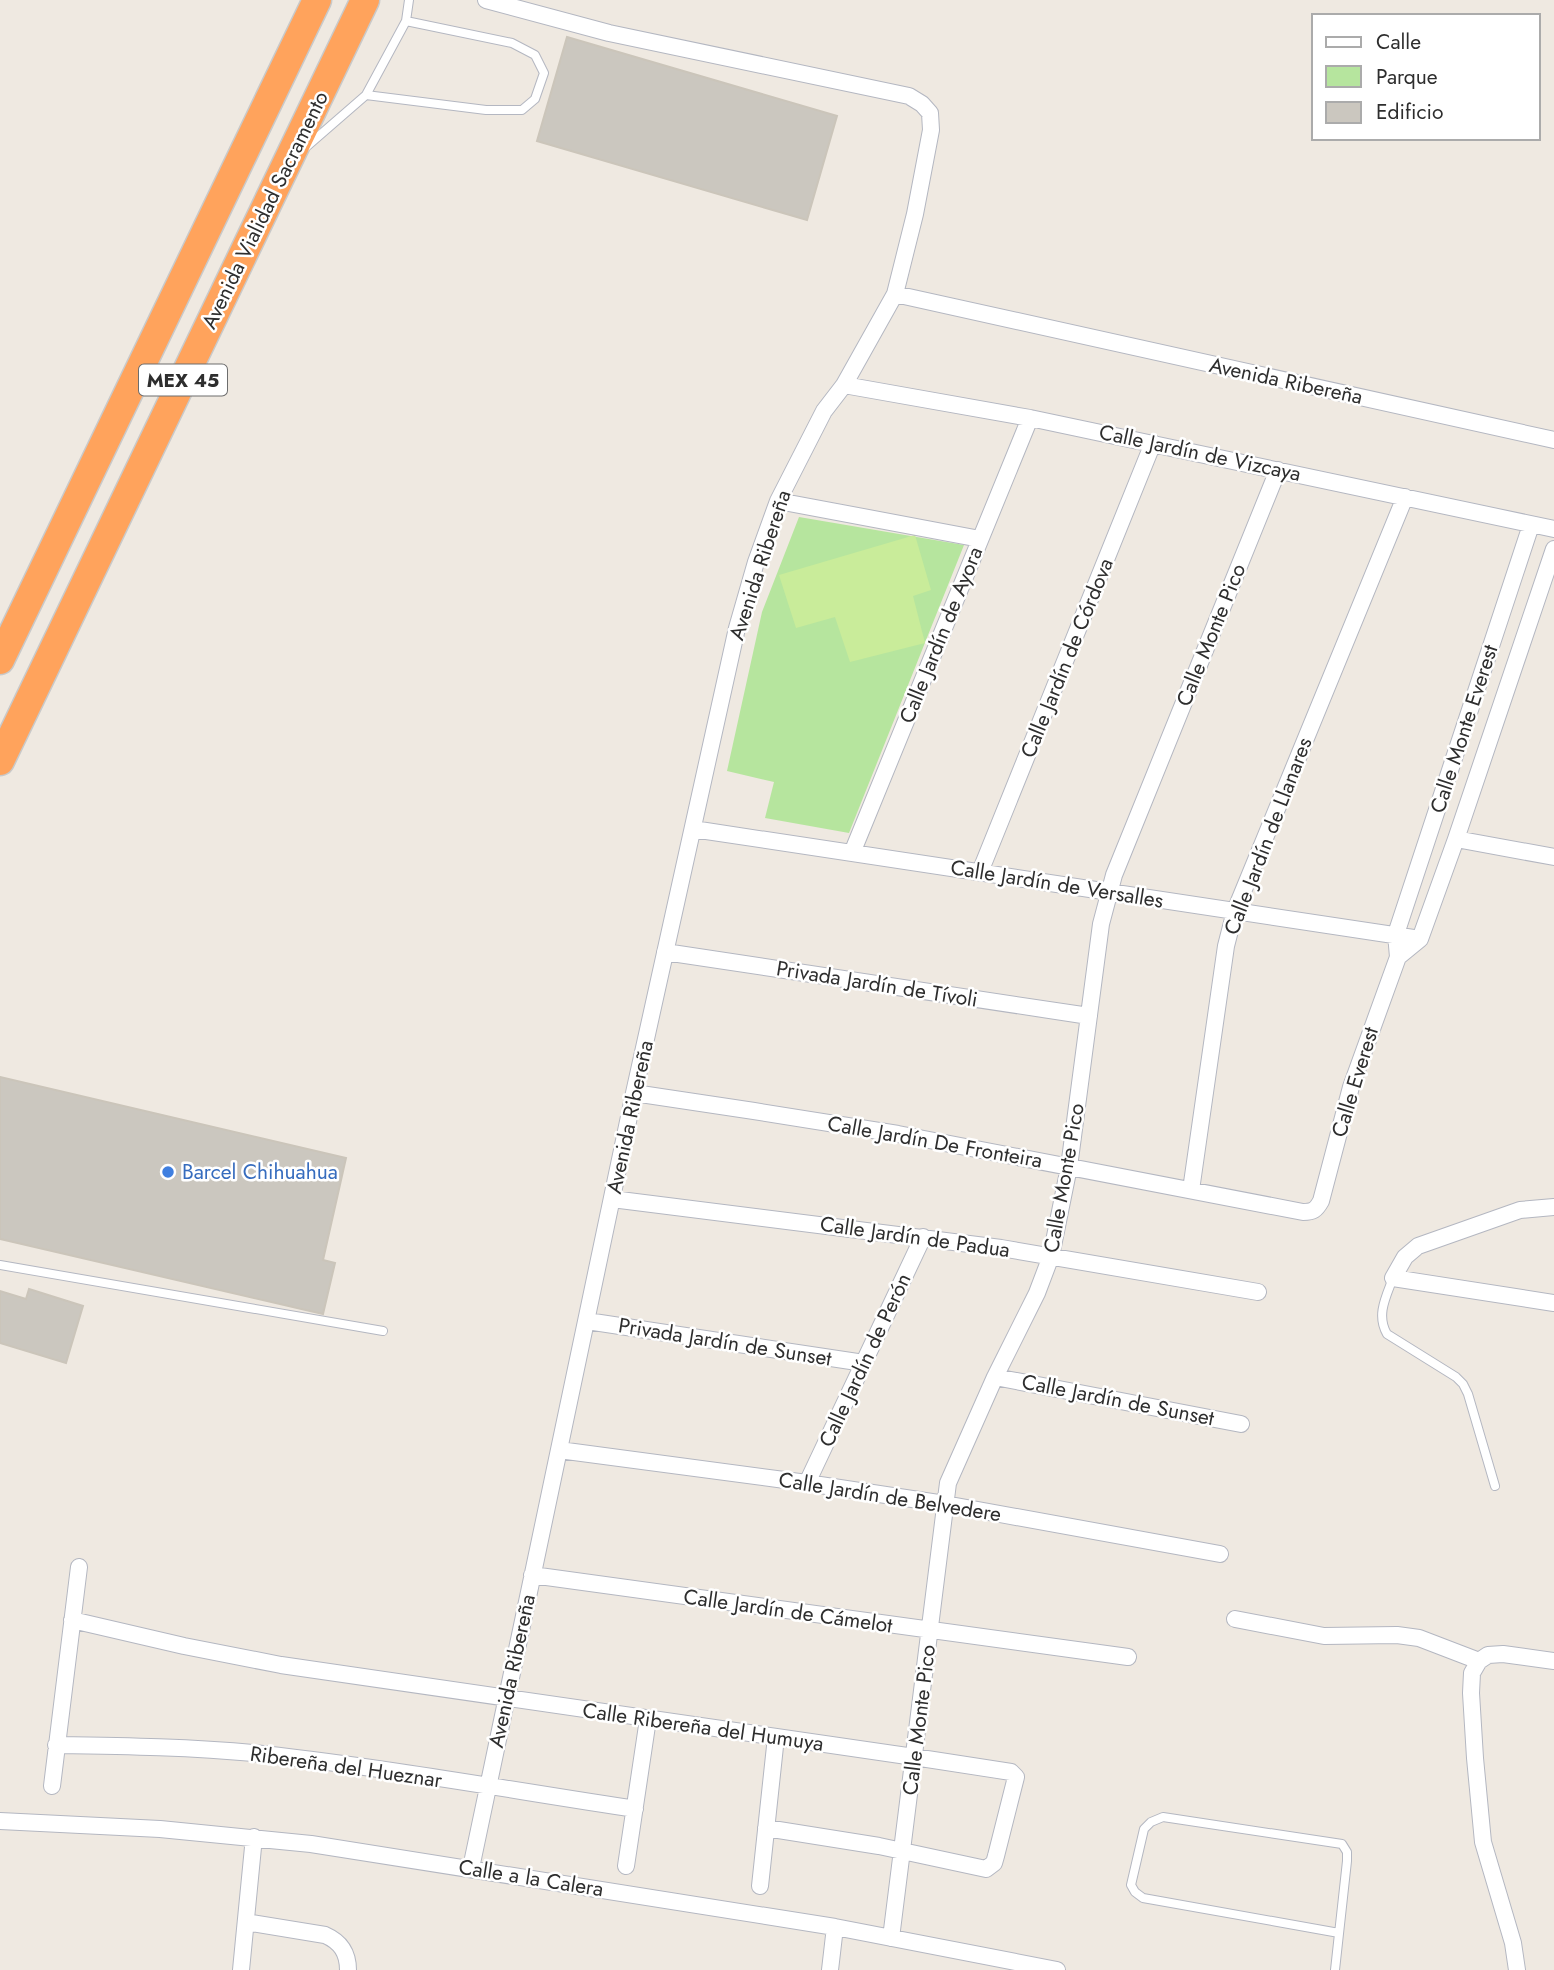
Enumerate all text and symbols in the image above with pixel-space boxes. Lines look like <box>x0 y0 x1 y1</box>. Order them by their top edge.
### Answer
legend <box>1312 14 1540 140</box>
text: Calle <box>1376 27 1421 57</box>
text: Parque <box>1376 62 1438 92</box>
street label: Avenida Vialidad Sacramento <box>194 86 336 334</box>
text: Edificio <box>1376 97 1443 127</box>
street label: Avenida Ribereña <box>1206 350 1366 412</box>
road number: MEX 45 <box>139 364 227 396</box>
street label: Calle Jardín de Vizcaya <box>1096 417 1304 489</box>
street label: Avenida Ribereña <box>722 486 798 644</box>
street label: Calle Jardín de Ayora <box>892 542 990 728</box>
street label: Calle Jardín de Córdova <box>1013 554 1121 762</box>
street label: Calle Monte Pico <box>1169 559 1253 711</box>
street label: Calle Monte Everest <box>1423 641 1505 817</box>
street label: Calle Jardín de Llanares <box>1217 733 1319 939</box>
street label: Calle Jardín de Versalles <box>948 852 1166 916</box>
street label: Privada Jardín de Tívoli <box>774 953 980 1015</box>
street label: Calle Everest <box>1324 1023 1386 1141</box>
street label: Avenida Ribereña <box>599 1037 661 1197</box>
street label: Calle Monte Pico <box>1036 1101 1092 1255</box>
street label: Calle Jardín De Fronteira <box>825 1108 1045 1176</box>
place label: Barcel Chihuahua <box>182 1157 338 1187</box>
marker: Barcel Chihuahua <box>160 1164 176 1180</box>
street label: Calle Jardín de Padua <box>818 1209 1012 1265</box>
street label: Calle Jardín de Perón <box>812 1268 918 1452</box>
street label: Privada Jardín de Sunset <box>616 1310 834 1374</box>
street label: Calle Jardín de Sunset <box>1019 1367 1217 1433</box>
street label: Calle Jardín de Belvedere <box>777 1465 1004 1529</box>
street label: Calle Jardín de Cámelot <box>682 1581 894 1641</box>
street label: Avenida Ribereña <box>481 1591 543 1751</box>
street label: Calle Monte Pico <box>895 1643 943 1797</box>
street label: Calle Ribereña del Humuya <box>581 1695 825 1759</box>
street label: Ribereña del Hueznar <box>248 1739 445 1795</box>
street label: Calle a la Calera <box>456 1852 606 1904</box>

